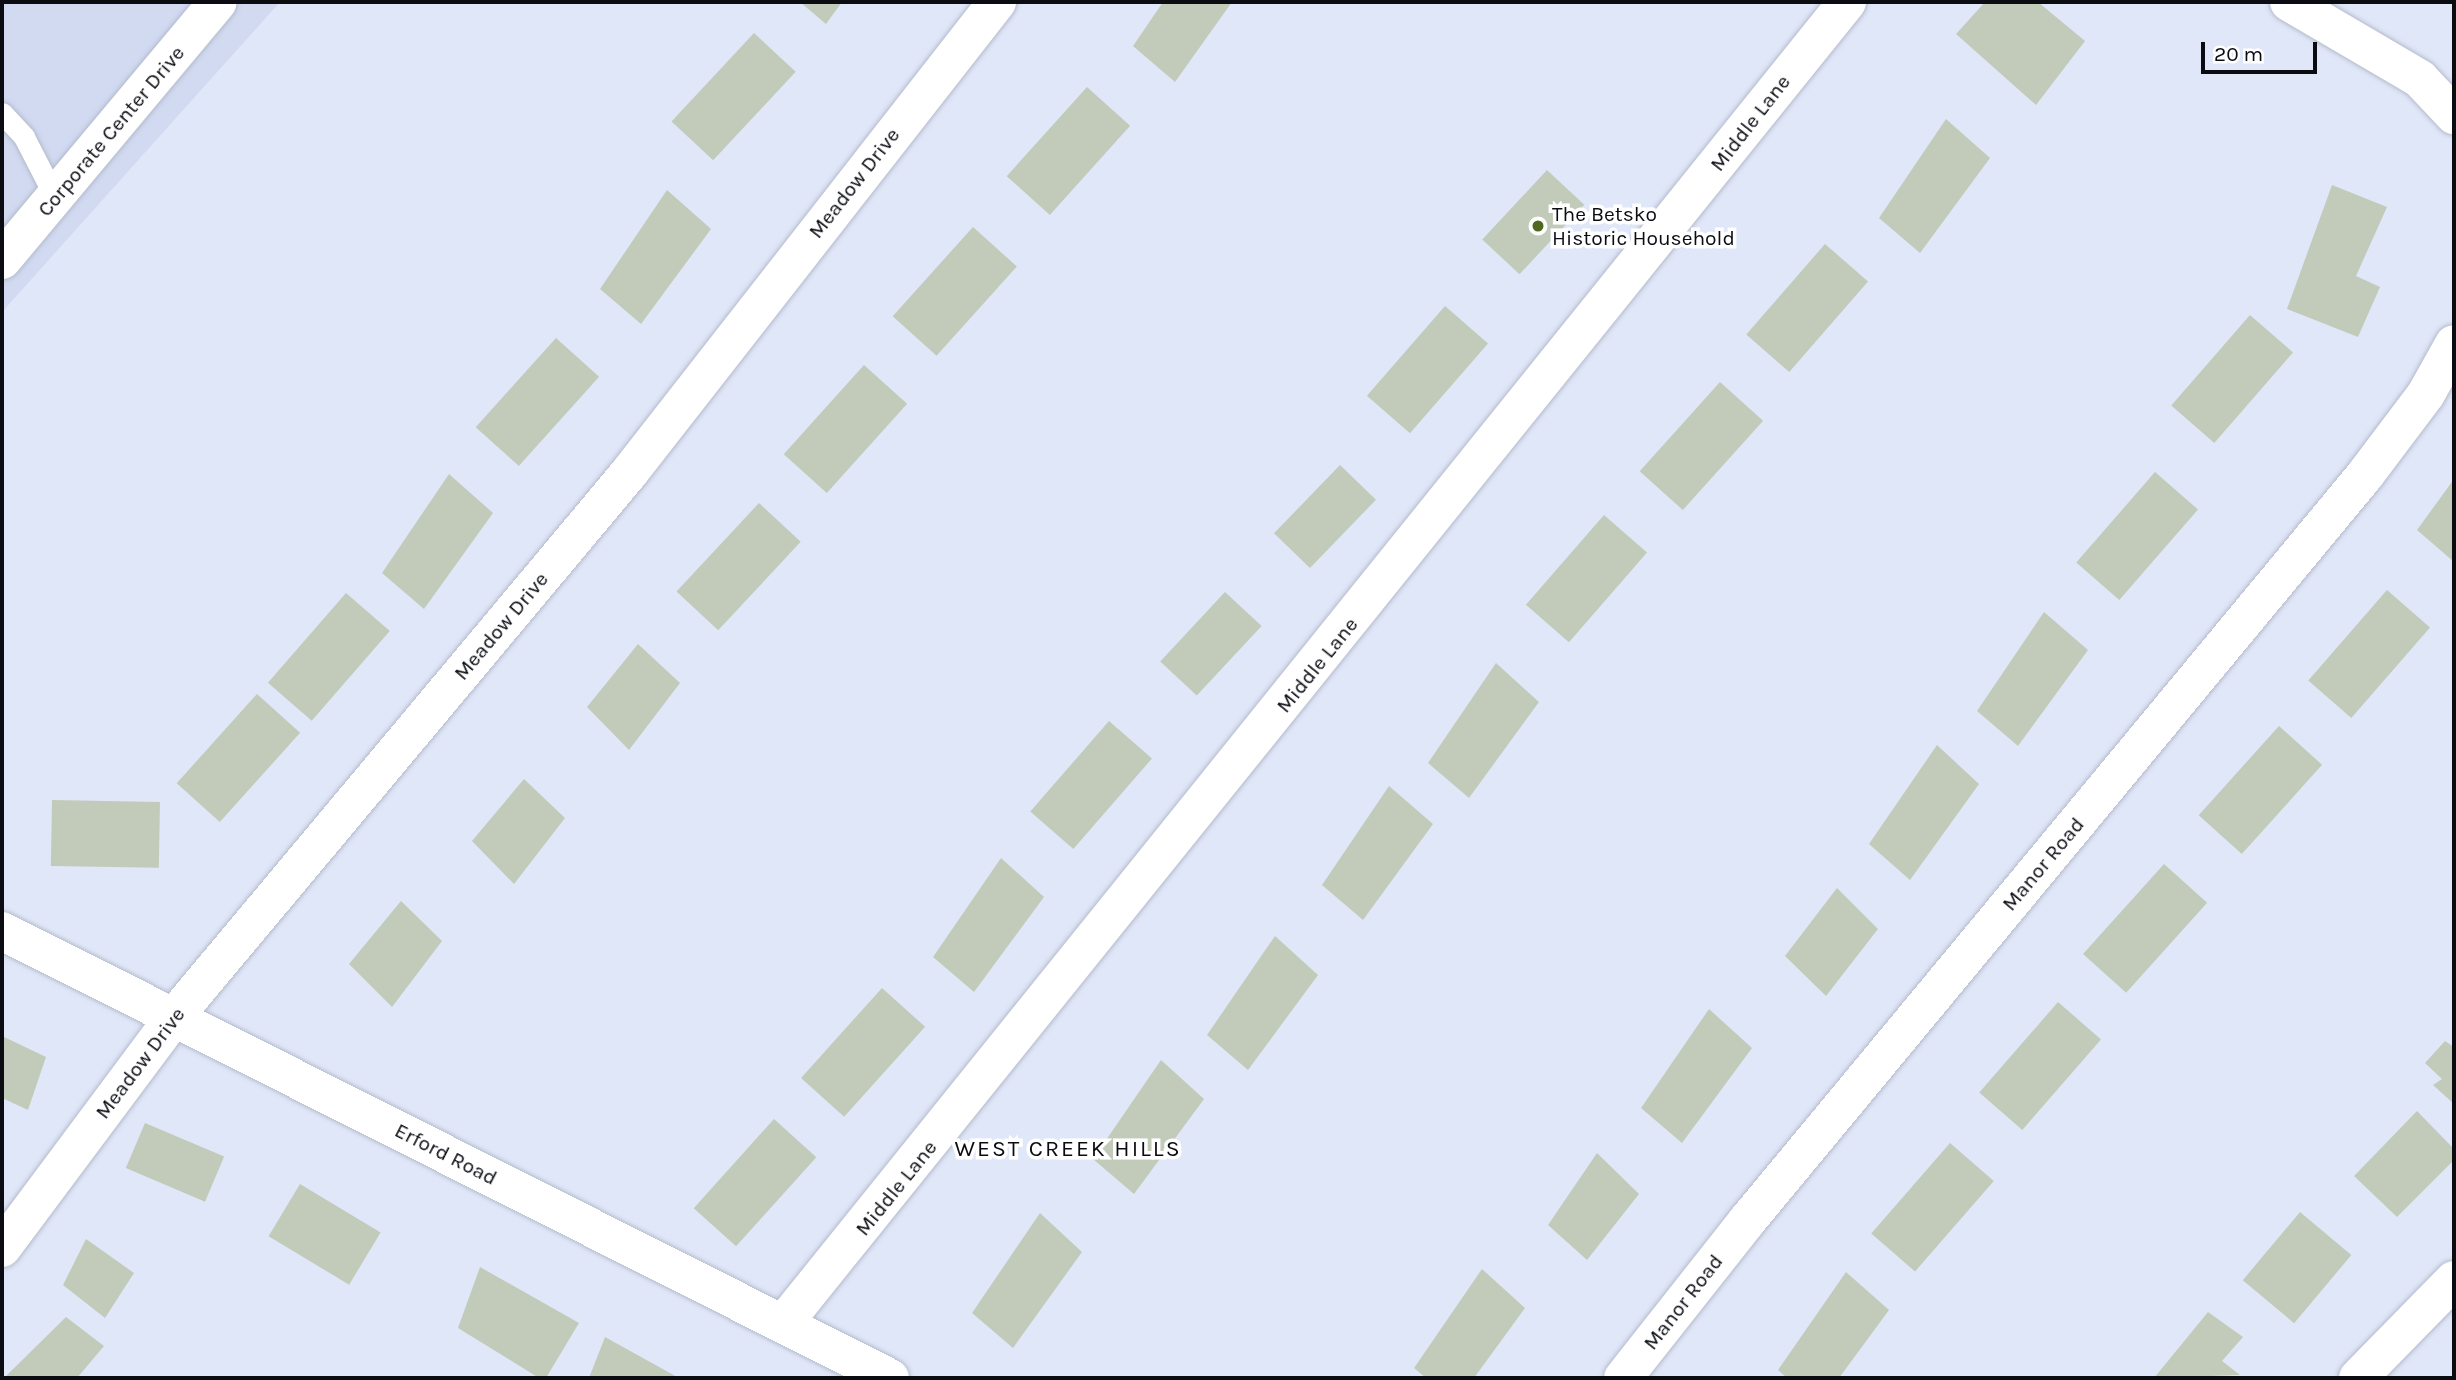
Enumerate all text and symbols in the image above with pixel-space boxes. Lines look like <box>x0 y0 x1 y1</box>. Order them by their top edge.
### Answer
scale bar <box>2204 28 2320 72</box>
street label: Corporate Center Drive <box>32 40 190 222</box>
text: 20 m <box>2214 42 2263 66</box>
street label: Middle Lane <box>1705 70 1795 176</box>
street label: Meadow Drive <box>803 123 905 243</box>
place label: The Betsko Historic Household <box>1552 201 1735 251</box>
marker: The Betsko Historic Household <box>1530 218 1546 234</box>
street label: Meadow Drive <box>449 567 553 685</box>
street label: Middle Lane <box>1271 612 1363 718</box>
street label: Manor Road <box>1997 812 2089 916</box>
street label: Meadow Drive <box>90 1002 190 1124</box>
street label: Erford Road <box>391 1117 501 1191</box>
street label: Middle Lane <box>850 1135 942 1241</box>
district label: WEST CREEK HILLS <box>956 1135 1180 1163</box>
street label: Manor Road <box>1638 1249 1728 1355</box>

